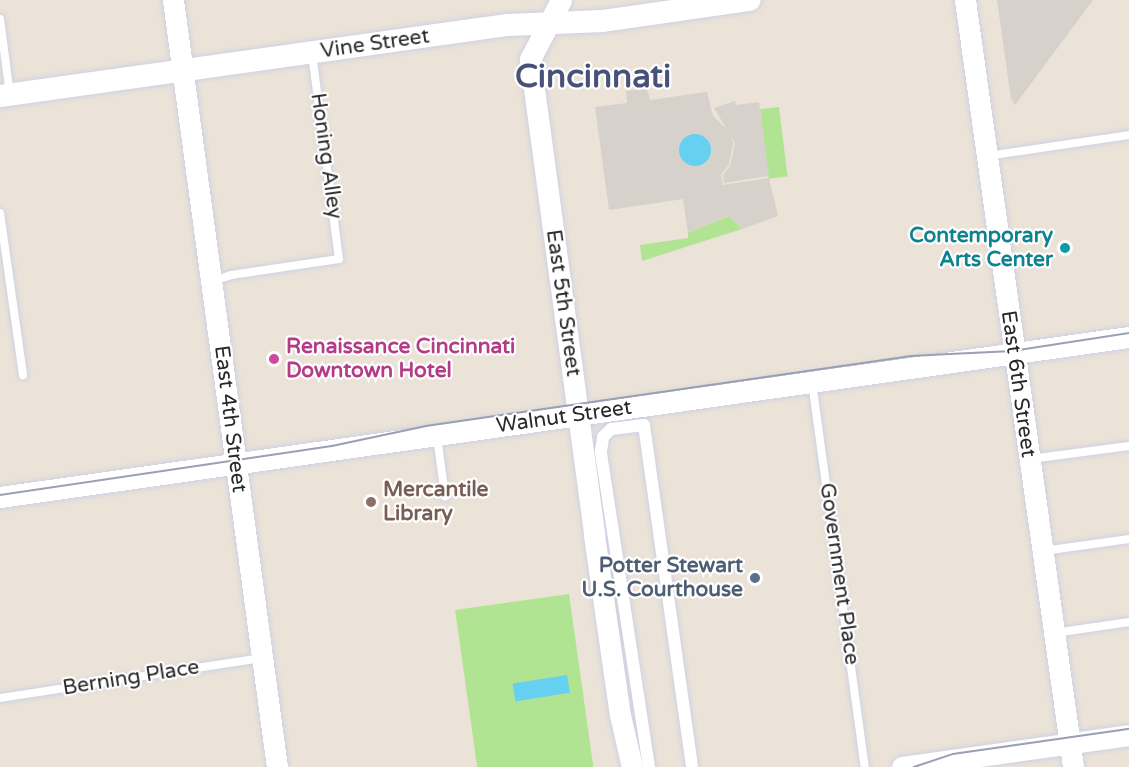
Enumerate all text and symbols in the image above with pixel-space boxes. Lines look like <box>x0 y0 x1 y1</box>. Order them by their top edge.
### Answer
street label: Vine Street <box>319 24 431 64</box>
district label: Cincinnati <box>515 57 671 97</box>
street label: Honing Alley <box>305 91 347 221</box>
place label: Contemporary Arts Center <box>909 223 1053 273</box>
street label: East 5th Street <box>540 228 586 378</box>
marker: Contemporary Arts Center <box>1058 241 1072 255</box>
street label: East 6th Street <box>995 309 1041 459</box>
place label: Renaissance Cincinnati Downtown Hotel <box>286 334 515 384</box>
street label: East 4th Street <box>208 344 252 494</box>
marker: Renaissance Cincinnati Downtown Hotel <box>267 352 281 366</box>
street label: Walnut Street <box>495 395 633 439</box>
place label: Mercantile Library <box>383 477 489 527</box>
street label: Government Place <box>814 481 864 667</box>
marker: Mercantile Library <box>364 495 378 509</box>
place label: Potter Stewart U.S. Courthouse <box>582 553 743 603</box>
marker: Potter Stewart U.S. Courthouse <box>748 571 762 585</box>
street label: Berning Place <box>61 655 201 701</box>

